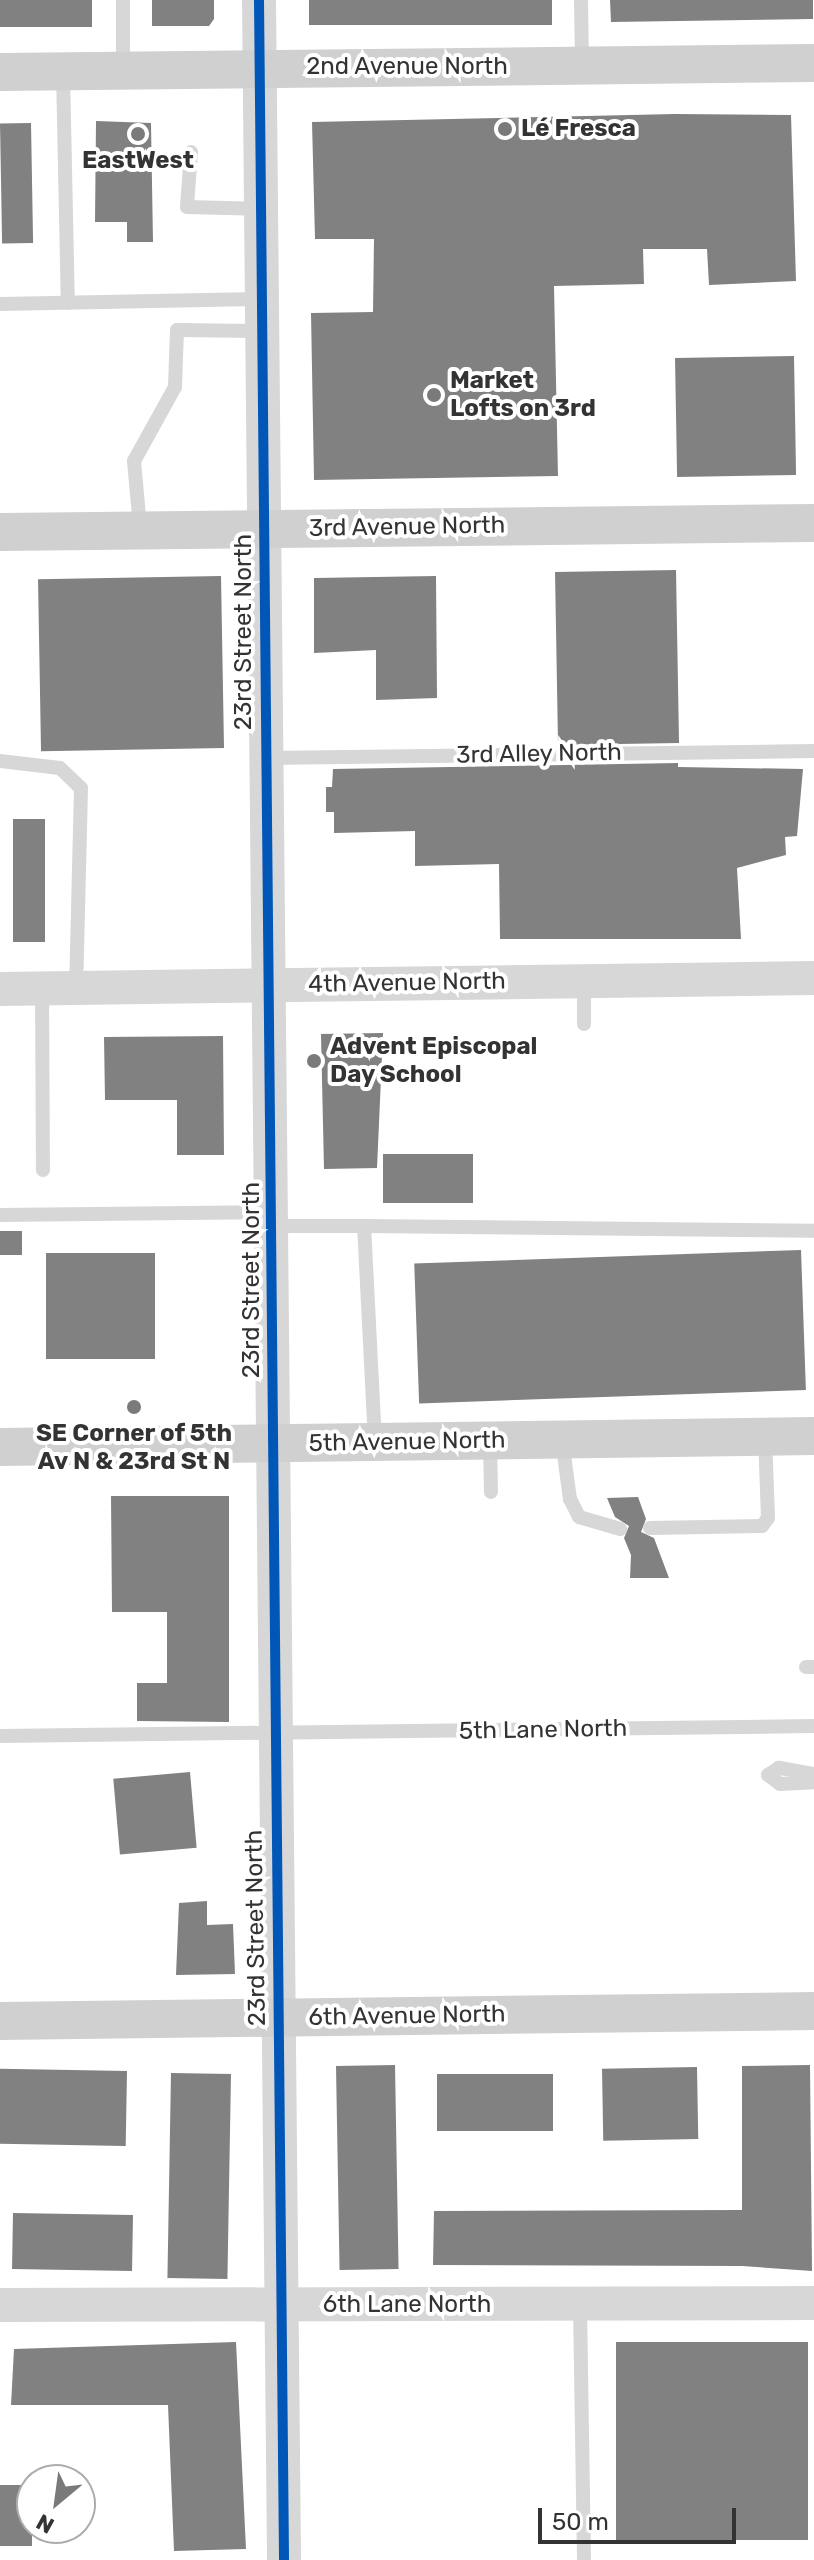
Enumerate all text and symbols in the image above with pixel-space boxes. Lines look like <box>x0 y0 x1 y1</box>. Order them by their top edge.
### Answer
street label: 2nd Avenue North <box>306 53 508 81</box>
place label: Lé Fresca <box>521 115 636 143</box>
marker: Lé Fresca <box>496 120 514 138</box>
marker: EastWest <box>129 125 147 143</box>
place label: EastWest <box>82 147 194 175</box>
place label: Market Lofts on 3rd <box>450 367 596 423</box>
marker: Market Lofts on 3rd <box>425 386 443 404</box>
street label: 3rd Avenue North <box>308 511 506 543</box>
street label: 23rd Street North <box>230 534 258 730</box>
street label: 3rd Alley North <box>455 738 623 770</box>
street label: 4th Avenue North <box>308 967 506 999</box>
place label: Advent Episcopal Day School <box>330 1033 537 1089</box>
marker: Advent Episcopal Day School <box>305 1052 323 1070</box>
street label: 23rd Street North <box>238 1182 266 1378</box>
marker: SE Corner of 5th Av N & 23rd St N <box>125 1398 143 1416</box>
place label: SE Corner of 5th Av N & 23rd St N <box>35 1420 233 1476</box>
street label: 5th Avenue North <box>308 1426 506 1458</box>
street label: 5th Lane North <box>459 1714 627 1746</box>
street label: 23rd Street North <box>240 1830 272 2026</box>
street label: 6th Avenue North <box>308 2000 506 2032</box>
street label: 6th Lane North <box>323 2291 491 2319</box>
north arrow <box>16 2464 96 2544</box>
scale bar <box>542 2492 740 2542</box>
text: N <box>32 2508 59 2539</box>
text: 50 m <box>552 2508 609 2536</box>

